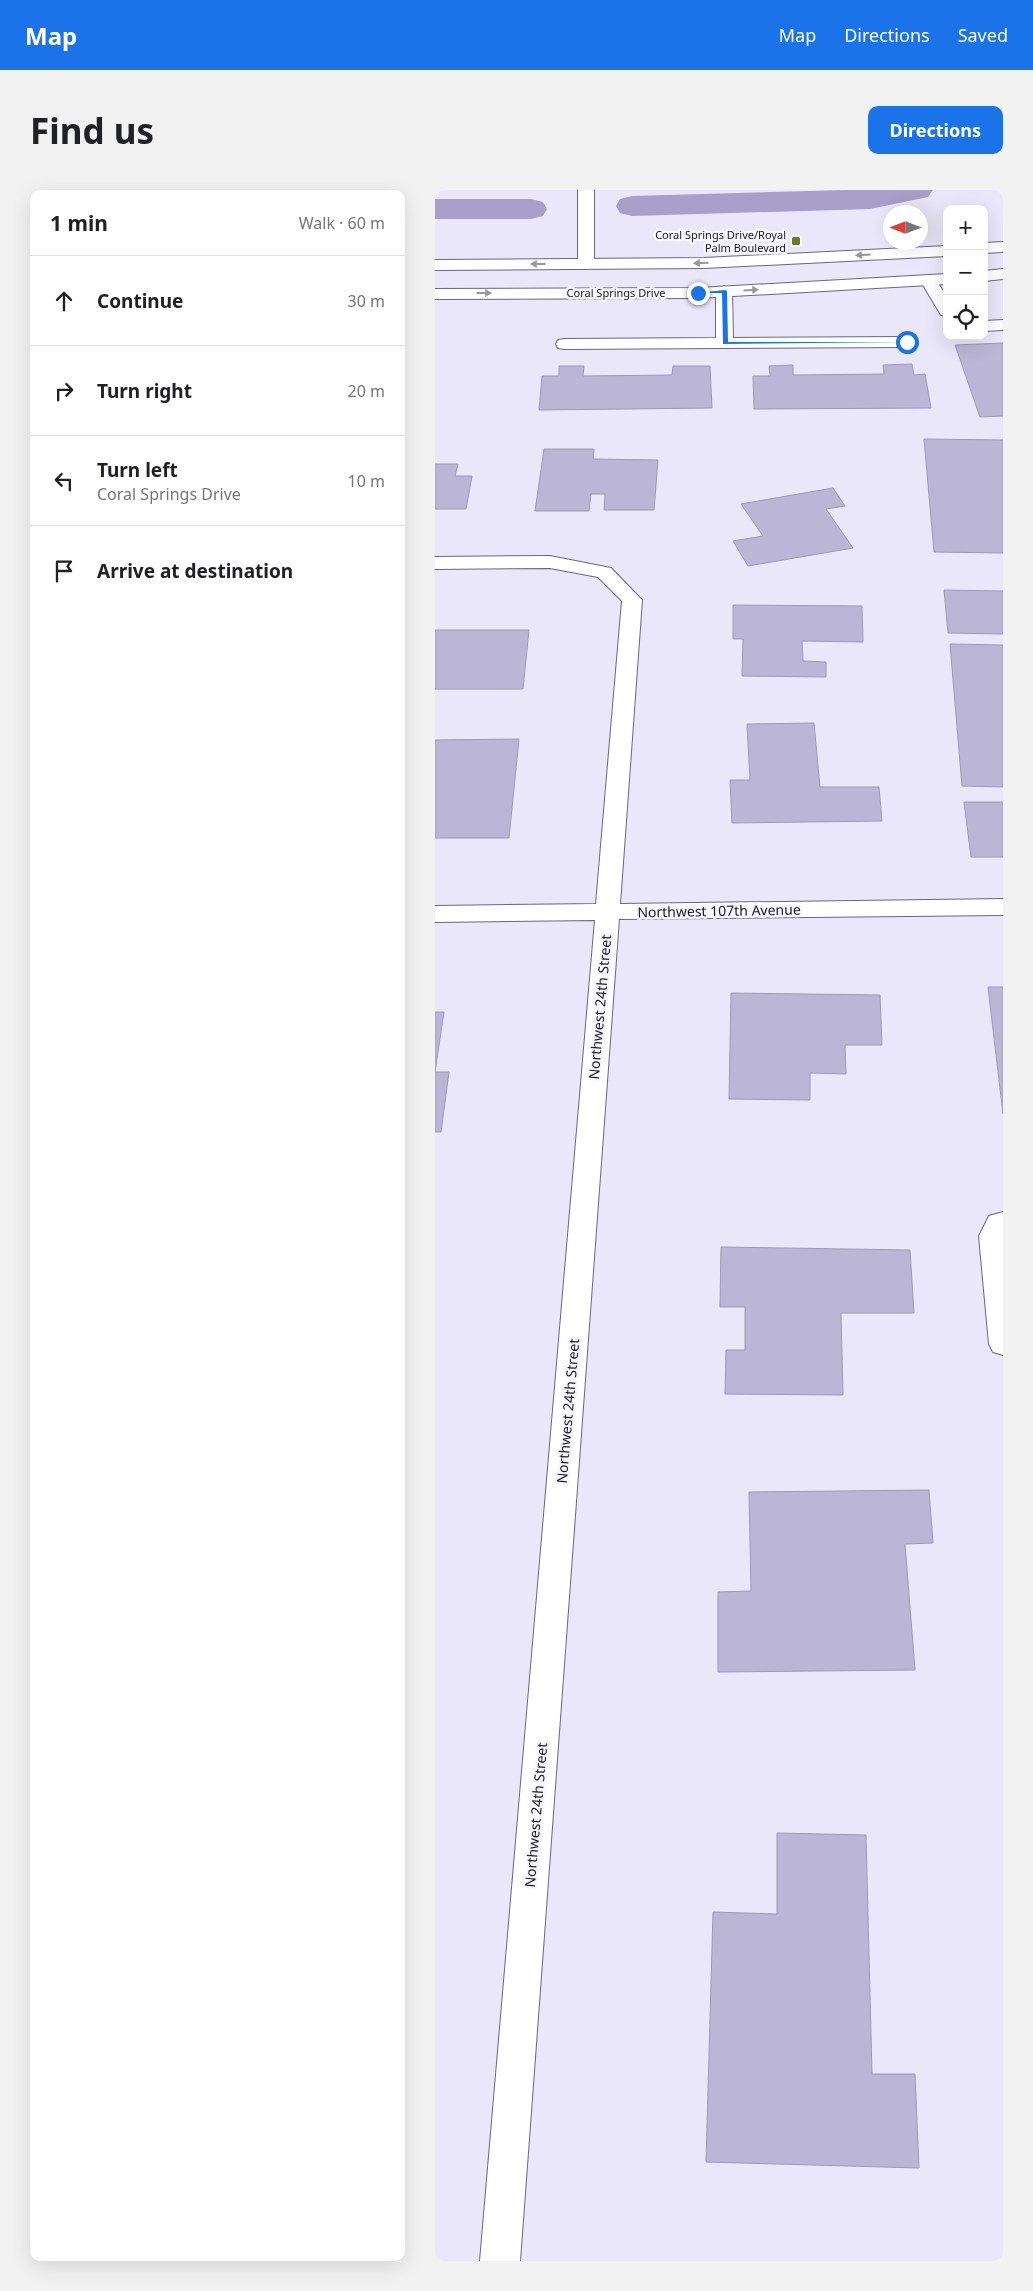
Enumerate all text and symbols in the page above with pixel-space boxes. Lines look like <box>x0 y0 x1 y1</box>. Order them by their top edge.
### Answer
text: Map <box>25 19 77 52</box>
text: Map <box>779 23 816 47</box>
text: Directions <box>844 23 930 47</box>
text: Saved <box>958 23 1008 47</box>
button: Directions <box>868 106 1003 154</box>
text: Find us <box>30 107 154 154</box>
north arrow <box>883 205 928 250</box>
map controls <box>943 205 988 340</box>
button: + <box>943 205 988 250</box>
text: 1 min <box>50 209 108 237</box>
text: Walk · 60 m <box>299 212 385 234</box>
place label: Coral Springs Drive/Royal Palm Boulevard <box>655 227 786 255</box>
marker: Coral Springs Drive/Royal Palm Boulevard <box>790 235 802 247</box>
button: − <box>943 250 988 295</box>
one-way arrow <box>855 252 871 260</box>
one-way arrow <box>530 260 546 268</box>
one-way arrow <box>693 260 709 268</box>
route end <box>687 282 710 305</box>
street label: Coral Springs Drive <box>567 285 665 300</box>
one-way arrow <box>743 285 759 293</box>
icon: ahead <box>50 287 78 315</box>
text: Continue <box>97 288 183 314</box>
one-way arrow <box>476 289 492 297</box>
text: 30 m <box>348 290 385 312</box>
button: locate <box>943 295 988 340</box>
route start <box>896 331 919 354</box>
icon: right <box>50 377 78 405</box>
text: Turn right <box>97 378 192 404</box>
text: 20 m <box>348 380 385 402</box>
text: Turn left <box>97 457 178 483</box>
icon: left <box>50 467 78 495</box>
text: 10 m <box>348 470 385 492</box>
text: Coral Springs Drive <box>97 483 241 505</box>
icon: arrive <box>50 557 78 585</box>
text: Arrive at destination <box>97 558 293 584</box>
street label: Northwest 107th Avenue <box>637 900 801 921</box>
street label: Northwest 24th Street <box>584 934 615 1080</box>
street label: Northwest 24th Street <box>552 1338 583 1484</box>
street label: Northwest 24th Street <box>520 1742 551 1888</box>

